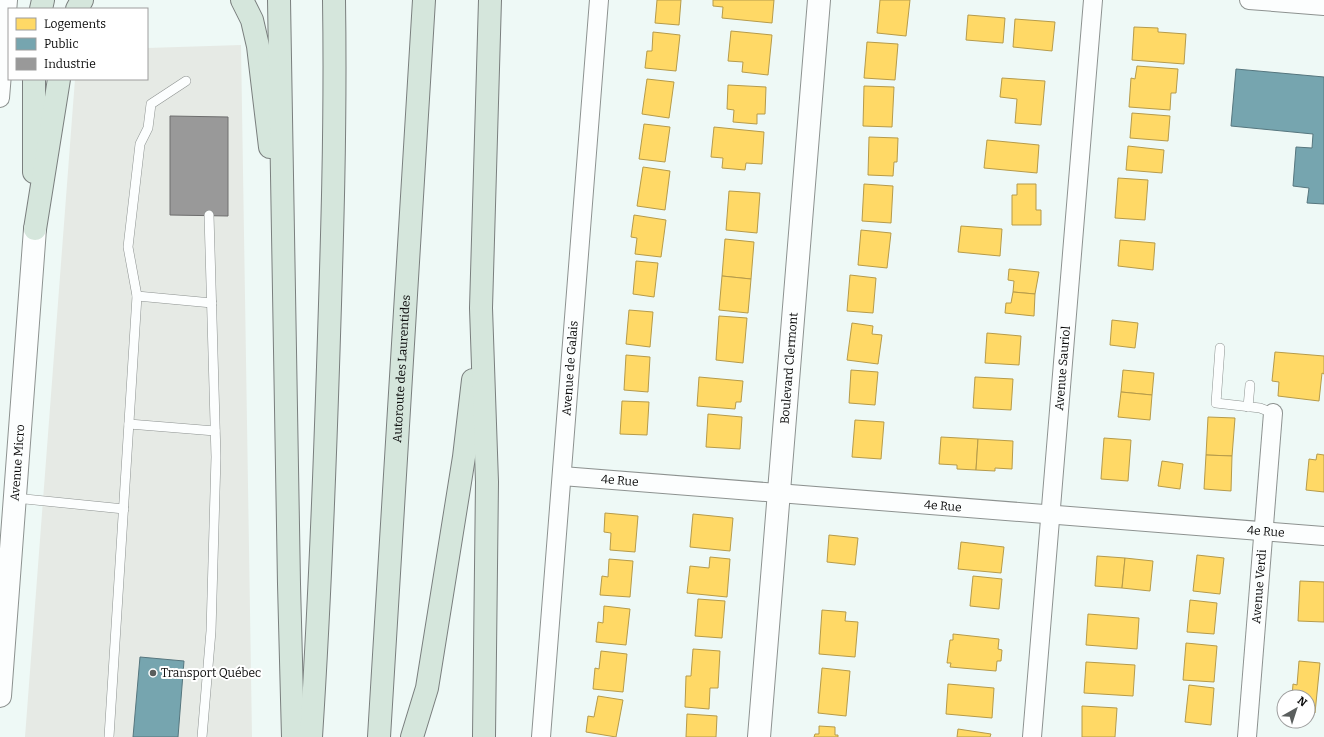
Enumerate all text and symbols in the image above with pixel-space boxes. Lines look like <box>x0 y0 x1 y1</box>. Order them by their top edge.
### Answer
legend <box>8 8 148 80</box>
text: Logements <box>44 17 106 31</box>
text: Public <box>44 37 79 51</box>
text: Industrie <box>44 57 96 71</box>
street label: Autoroute des Laurentides <box>390 294 413 443</box>
street label: Boulevard Clermont <box>778 311 801 425</box>
street label: Avenue de Galais <box>559 320 581 416</box>
street label: Avenue Sauriol <box>1052 325 1073 411</box>
street label: Avenue Micro <box>8 424 27 502</box>
street label: 4e Rue <box>600 472 639 489</box>
street label: 4e Rue <box>923 498 962 514</box>
street label: 4e Rue <box>1246 523 1285 540</box>
street label: Avenue Verdi <box>1249 548 1269 624</box>
place label: Transport Québec <box>161 666 261 680</box>
marker: Transport Québec <box>148 668 158 678</box>
north arrow <box>1276 689 1316 729</box>
text: N <box>1295 694 1310 710</box>

